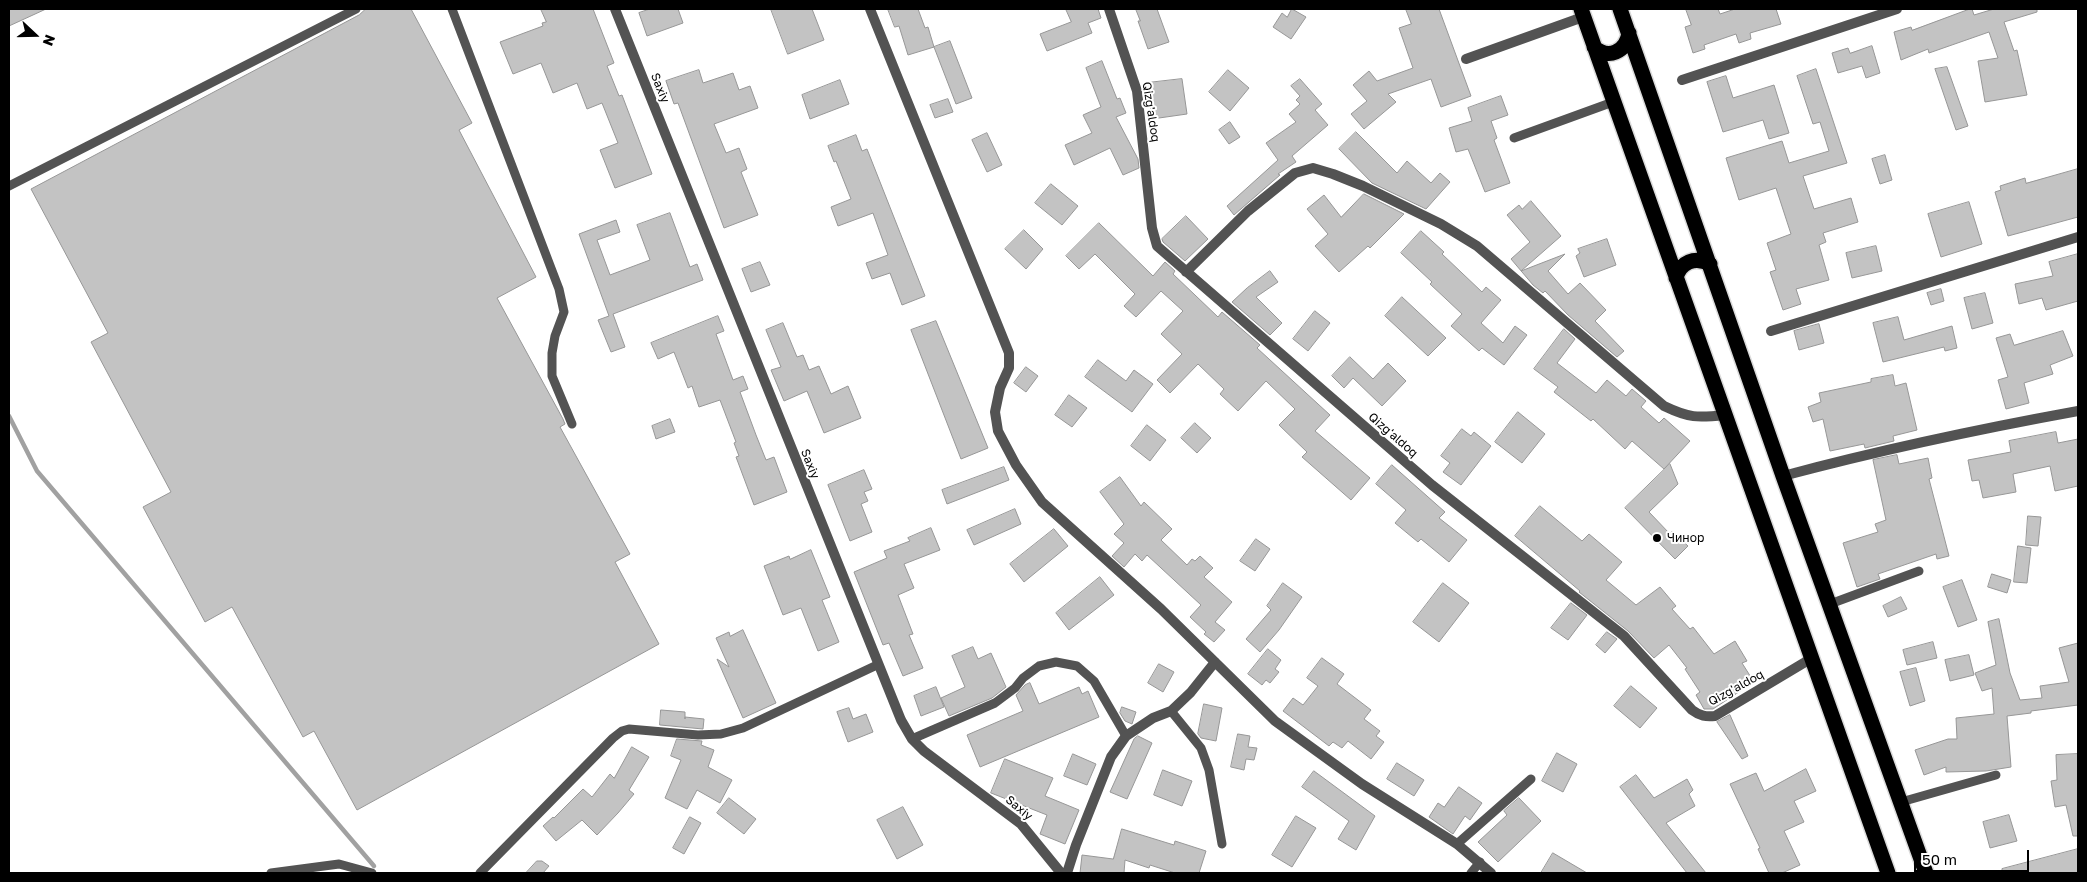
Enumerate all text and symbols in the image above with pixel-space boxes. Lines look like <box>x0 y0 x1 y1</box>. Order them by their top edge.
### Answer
north arrow <box>10 10 60 60</box>
text: N <box>40 33 59 49</box>
street label: Saxiy <box>648 71 672 105</box>
street label: Qizg'aldoq <box>1139 81 1163 143</box>
street label: Qizg'aldoq <box>1365 410 1421 460</box>
street label: Saxiy <box>798 447 822 481</box>
place label: Чинор <box>1667 531 1704 545</box>
marker: Чинор <box>1651 532 1663 544</box>
street label: Qizg'aldoq <box>1706 667 1766 709</box>
street label: Saxiy <box>1002 793 1036 823</box>
scale bar <box>1917 840 2032 872</box>
text: 50 m <box>1922 850 1957 868</box>

